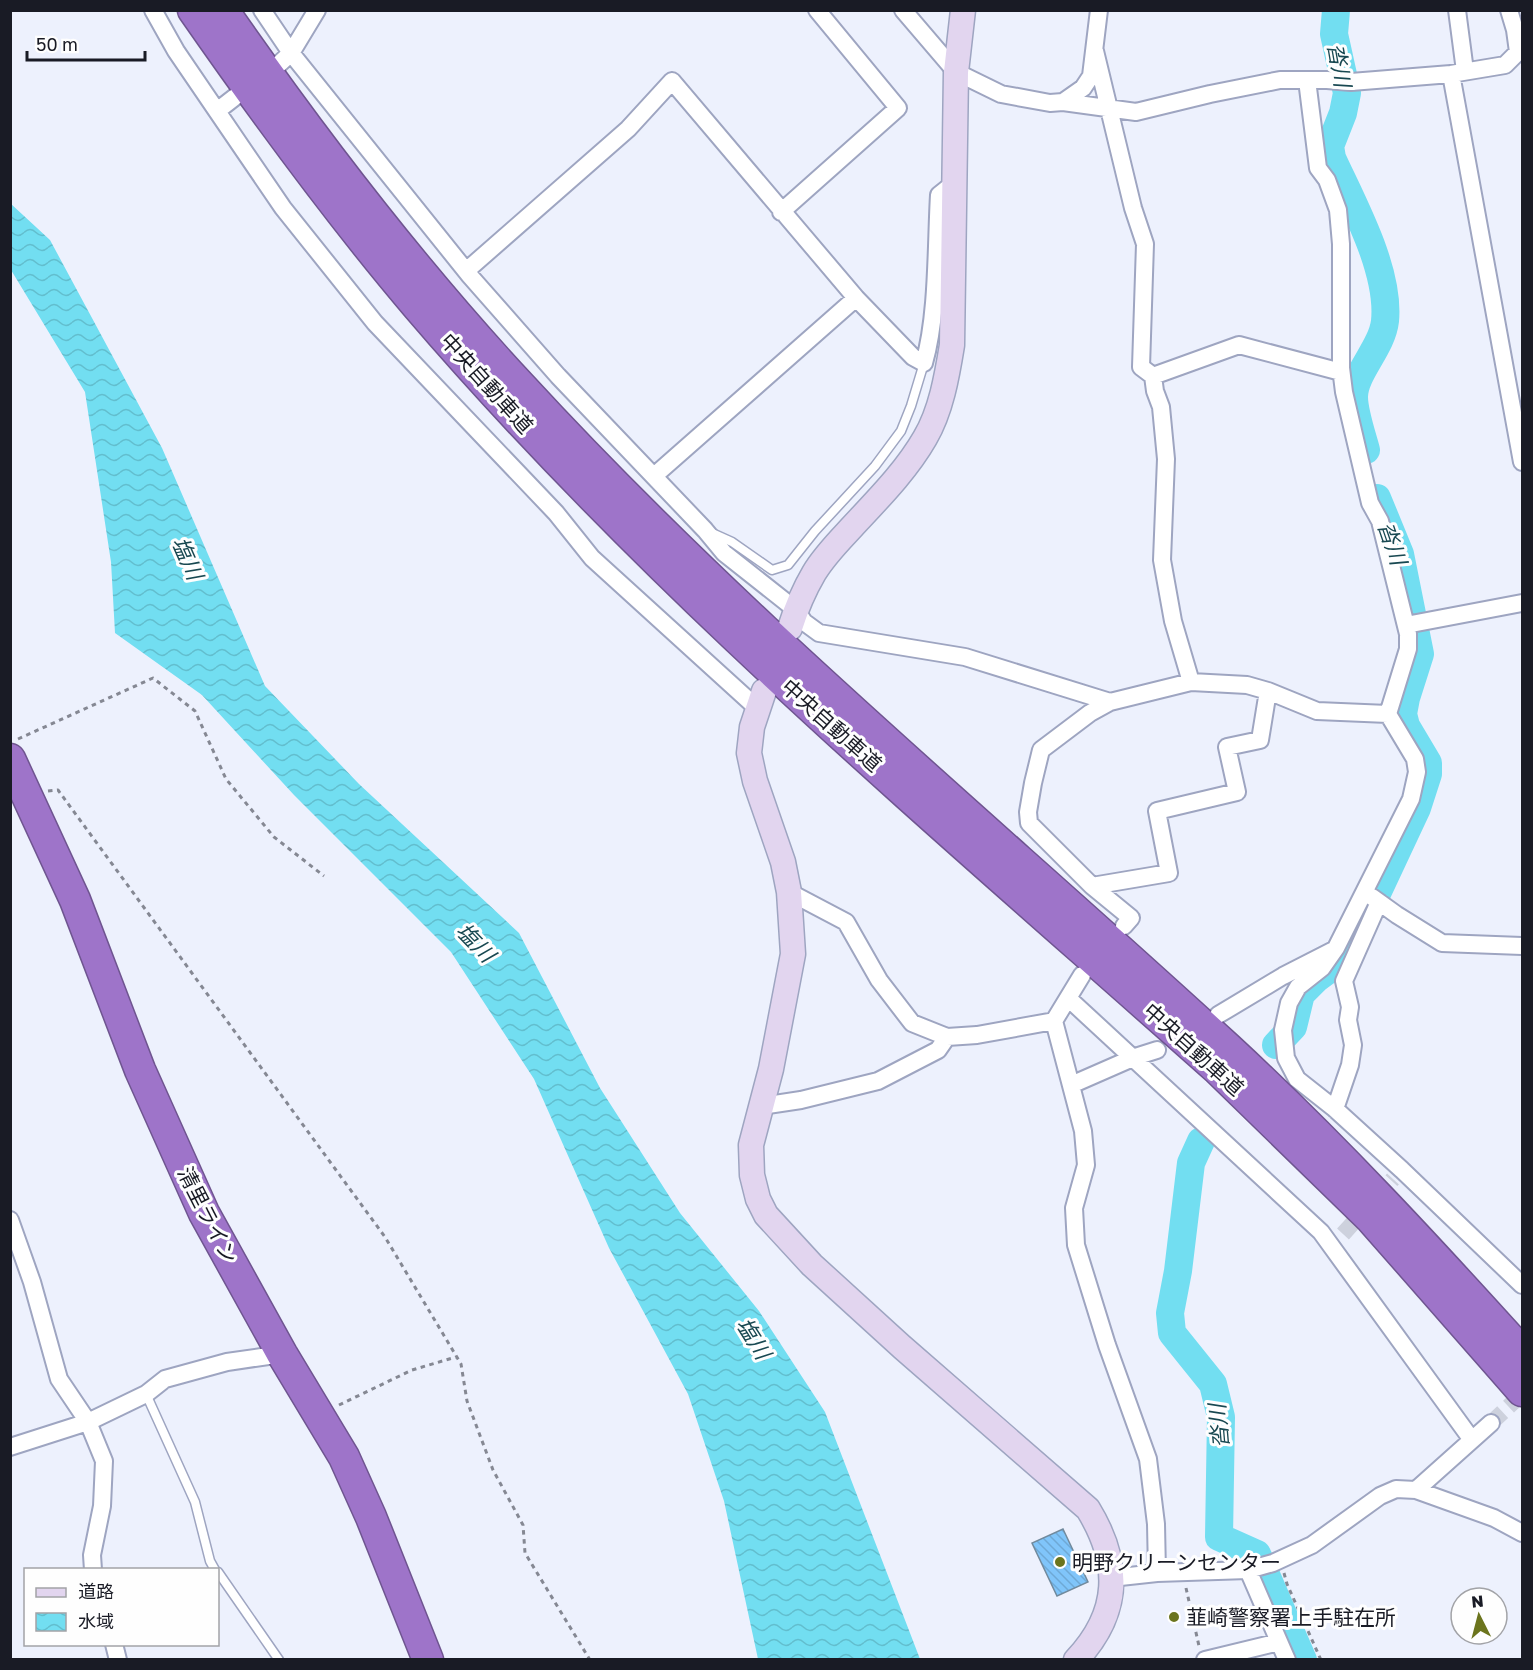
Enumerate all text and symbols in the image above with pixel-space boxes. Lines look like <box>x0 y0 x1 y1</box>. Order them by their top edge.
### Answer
scale bar <box>27 24 146 62</box>
text: 50 m <box>36 33 78 55</box>
water label: 沓川 <box>1323 41 1357 91</box>
street label: 中央自動車道 <box>435 327 539 439</box>
water label: 沓川 <box>1373 518 1414 570</box>
water label: 塩川 <box>167 532 210 585</box>
street label: 中央自動車道 <box>776 673 888 777</box>
water label: 塩川 <box>451 917 502 969</box>
street label: 中央自動車道 <box>1138 997 1250 1101</box>
street label: 清里ライン <box>173 1162 243 1268</box>
water label: 塩川 <box>731 1312 778 1366</box>
water label: 沓川 <box>1202 1401 1233 1449</box>
place label: 明野クリーンセンター <box>1072 1549 1281 1575</box>
marker: 明野クリーンセンター <box>1053 1555 1067 1569</box>
legend <box>24 1568 219 1646</box>
text: 道路 <box>78 1580 114 1602</box>
north arrow <box>1449 1586 1509 1646</box>
text: N <box>1470 1591 1485 1612</box>
place label: 韮崎警察署上手駐在所 <box>1186 1604 1396 1630</box>
text: 水域 <box>78 1610 114 1632</box>
marker: 韮崎警察署上手駐在所 <box>1167 1610 1181 1624</box>

